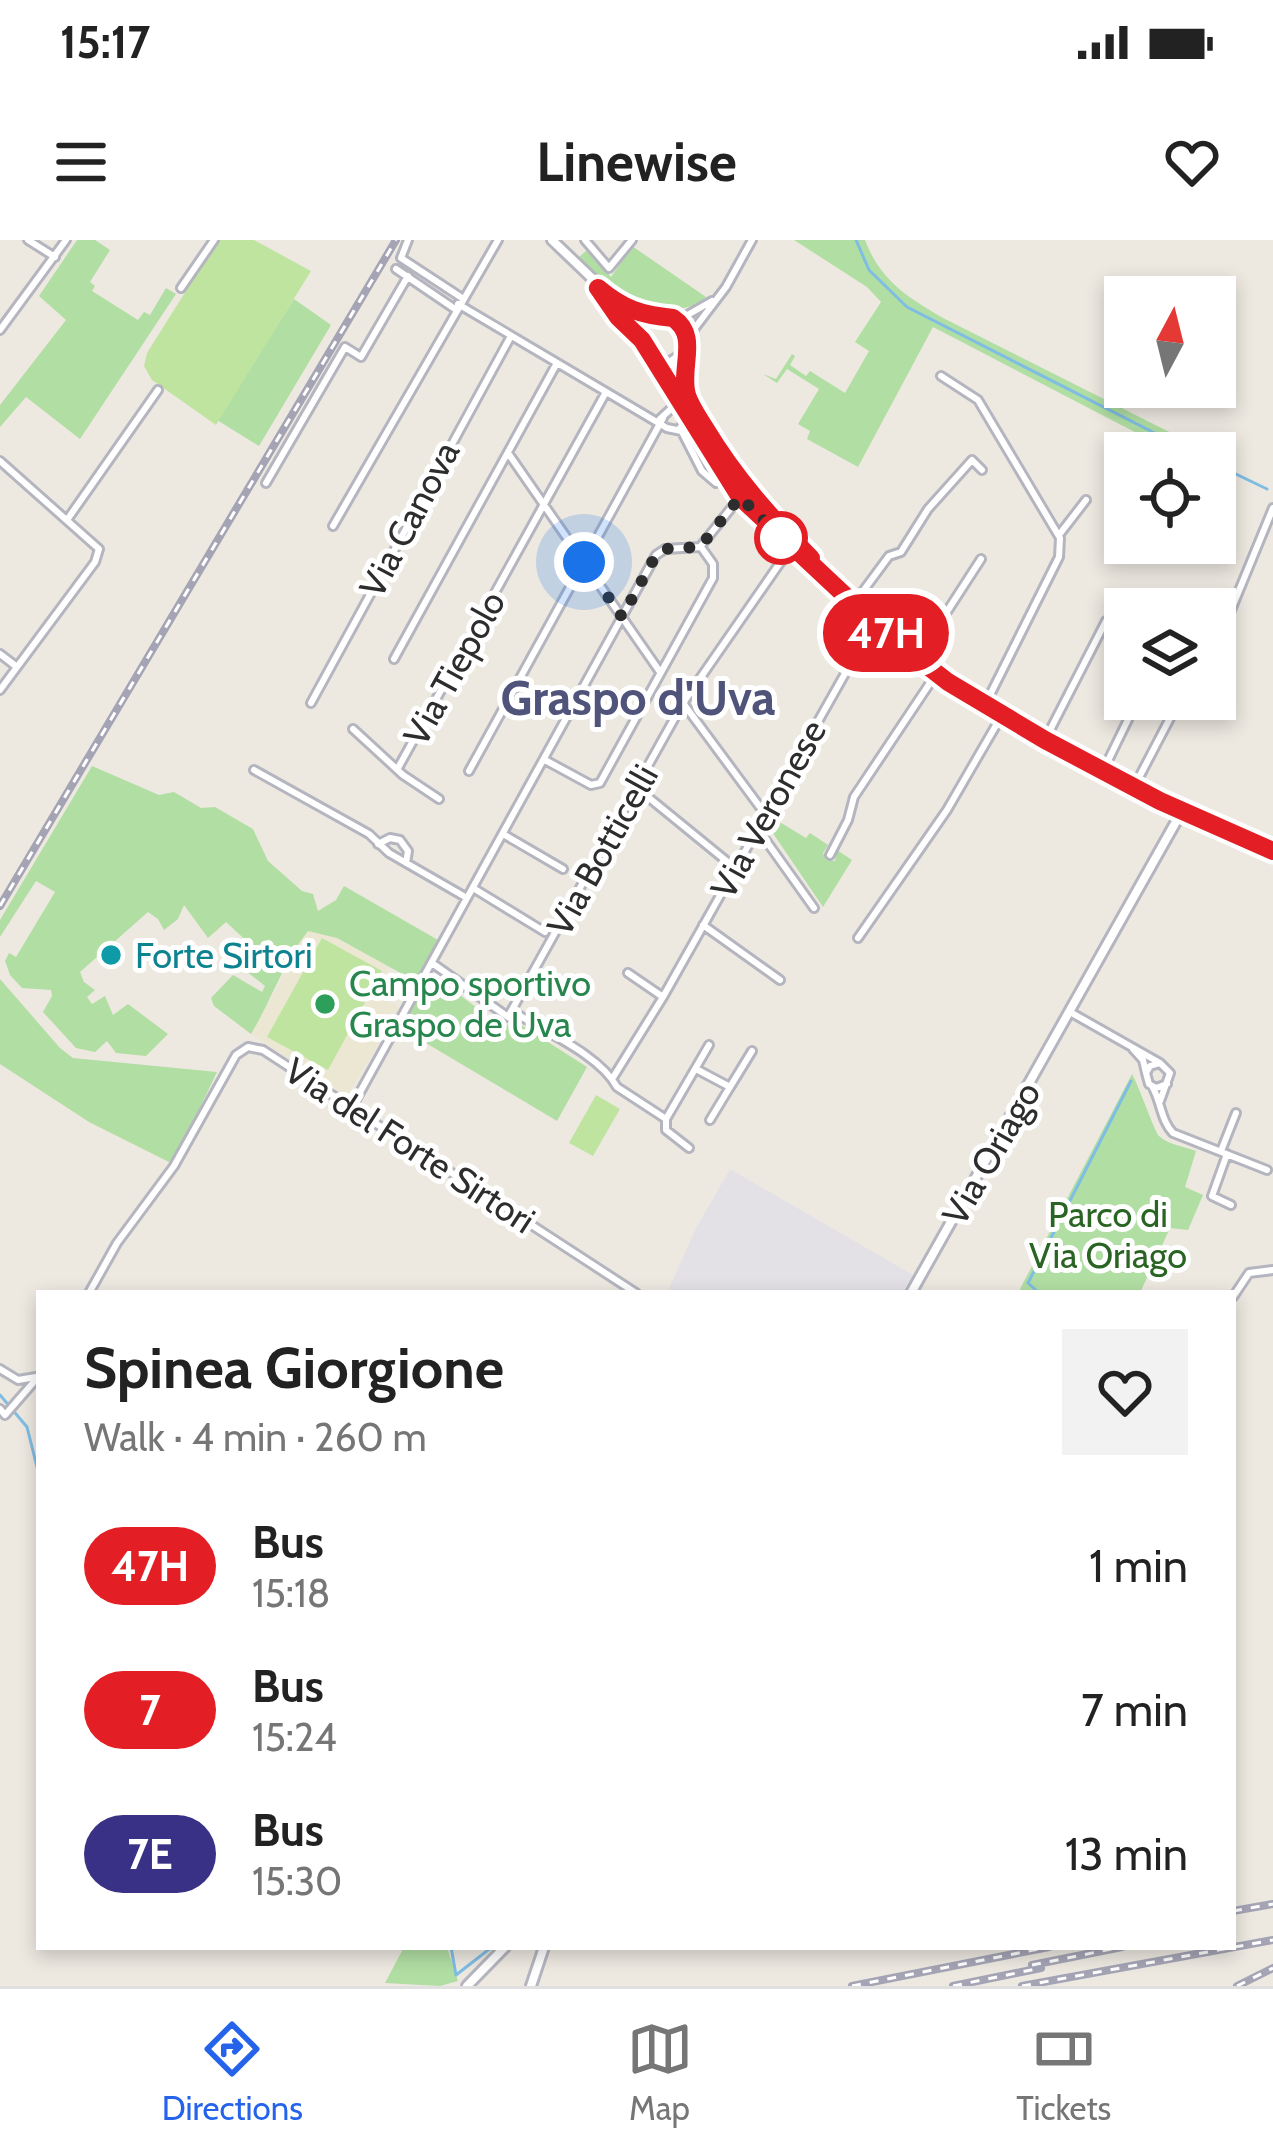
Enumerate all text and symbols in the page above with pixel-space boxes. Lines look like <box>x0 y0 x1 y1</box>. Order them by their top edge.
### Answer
text: 15:17 <box>60 15 150 69</box>
icon: menu <box>48 129 114 195</box>
text: Linewise <box>536 129 737 195</box>
icon: heart <box>1159 129 1225 195</box>
north arrow <box>1104 276 1236 408</box>
map controls <box>1104 276 1236 720</box>
button: locate <box>1104 432 1236 564</box>
street label: Via Canova <box>350 433 468 605</box>
unlabelled marker <box>756 513 806 563</box>
your location <box>554 532 614 592</box>
street label: Via Tiepolo <box>394 583 514 753</box>
button: layers <box>1104 588 1236 720</box>
line badge: 47H <box>817 594 955 672</box>
text: 47H <box>847 607 925 659</box>
district label: Graspo d'Uva <box>501 669 775 727</box>
street label: Via Veronese <box>701 712 835 906</box>
street label: Via Botticelli <box>537 757 667 943</box>
place label: Forte Sirtori <box>135 933 313 977</box>
marker: Forte Sirtori <box>98 942 124 968</box>
place label: Campo sportivo Graspo de Uva <box>349 961 591 1046</box>
marker: Campo sportivo Graspo de Uva <box>312 991 338 1017</box>
street label: Via del Forte Sirtori <box>277 1048 543 1242</box>
street label: Via Oriago <box>932 1074 1050 1232</box>
park label: Parco di Via Oriago <box>1029 1192 1187 1277</box>
button: heart <box>1062 1329 1188 1455</box>
text: Spinea Giorgione <box>84 1333 504 1402</box>
text: Walk · 4 min · 260 m <box>84 1413 427 1461</box>
text: Bus <box>252 1515 324 1569</box>
text: 1 min <box>1089 1539 1188 1593</box>
text: 47H <box>111 1540 189 1592</box>
text: 15:18 <box>252 1569 330 1617</box>
text: Bus <box>252 1659 324 1713</box>
text: 7 min <box>1081 1683 1188 1737</box>
text: 7 <box>139 1684 161 1736</box>
text: 15:24 <box>252 1713 337 1761</box>
text: Bus <box>252 1803 324 1857</box>
text: 13 min <box>1065 1827 1188 1881</box>
text: 7E <box>127 1828 173 1880</box>
text: 15:30 <box>252 1857 342 1905</box>
tab: Directions <box>162 2016 303 2128</box>
tab: Map <box>627 2016 693 2128</box>
tab: Tickets <box>1016 2016 1111 2128</box>

